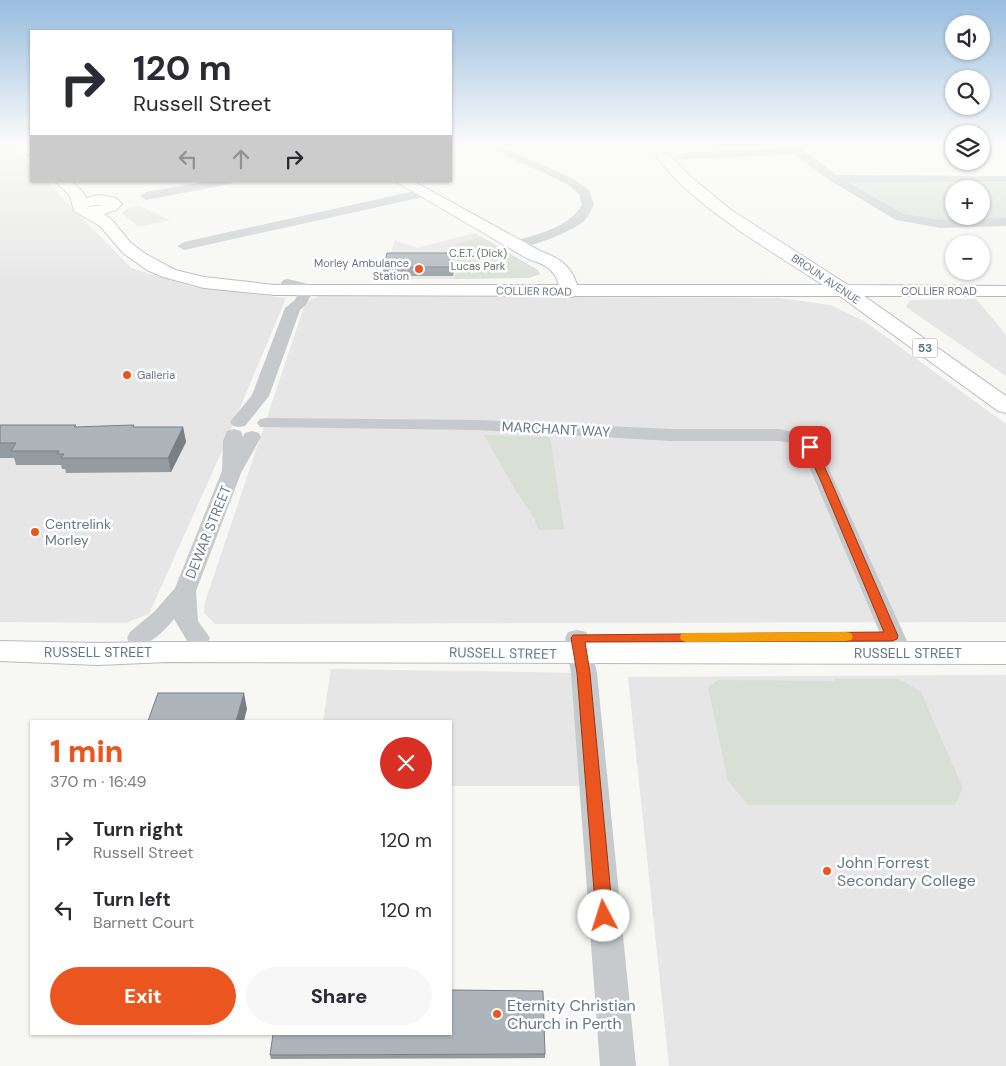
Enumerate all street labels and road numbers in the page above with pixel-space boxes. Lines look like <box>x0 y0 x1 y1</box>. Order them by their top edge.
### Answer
street label: BROUN AVENUE <box>789 251 863 307</box>
street label: COLLIER ROAD <box>496 283 572 299</box>
street label: COLLIER ROAD <box>901 284 977 298</box>
road number: 53 <box>912 338 938 358</box>
street label: MARCHANT WAY <box>501 417 611 441</box>
street label: DEWAR STREET <box>181 483 235 581</box>
street label: RUSSELL STREET <box>44 643 152 661</box>
street label: RUSSELL STREET <box>449 643 557 663</box>
street label: RUSSELL STREET <box>854 644 962 662</box>

